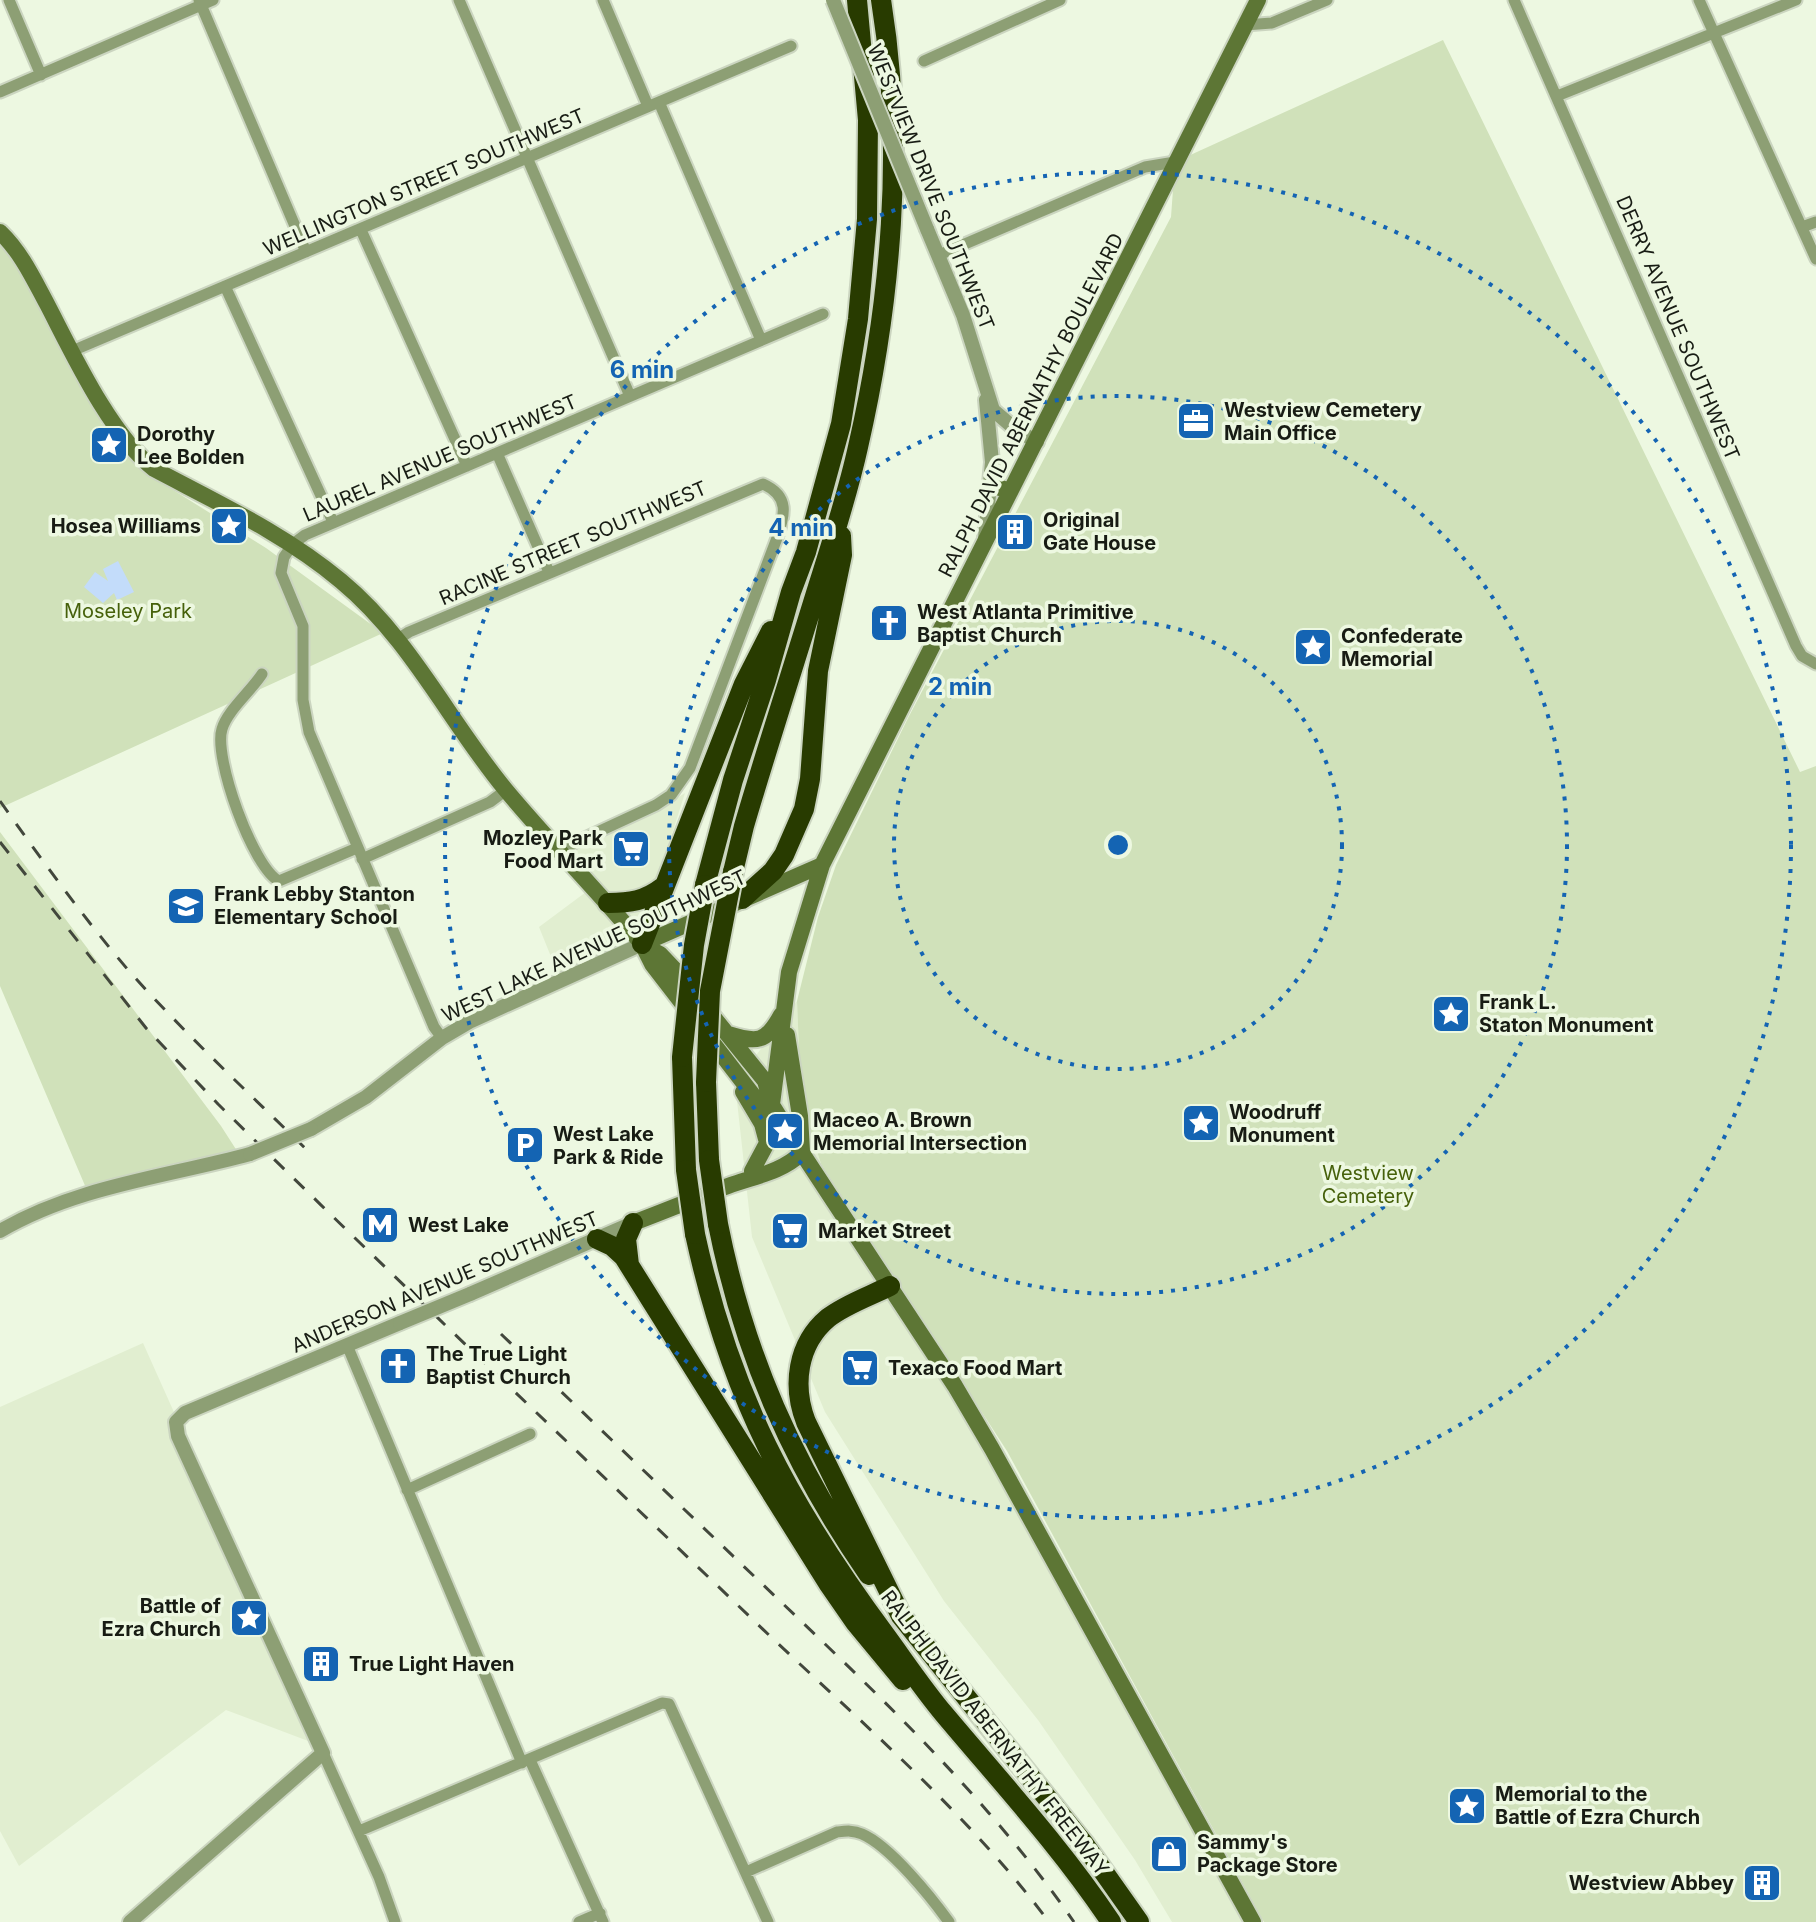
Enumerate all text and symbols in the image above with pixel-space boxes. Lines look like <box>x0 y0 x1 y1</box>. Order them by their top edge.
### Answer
street label: WESTVIEW DRIVE SOUTHWEST <box>862 40 1000 334</box>
street label: WELLINGTON STREET SOUTHWEST <box>260 103 588 261</box>
street label: DERRY AVENUE SOUTHWEST <box>1611 192 1745 464</box>
street label: RALPH DAVID ABERNATHY BOULEVARD <box>933 229 1129 581</box>
text: 6 min <box>610 355 674 384</box>
street label: LAUREL AVENUE SOUTHWEST <box>299 389 581 527</box>
place label: Westview Cemetery Main Office <box>1224 398 1422 445</box>
office icon: Westview Cemetery Main Office <box>1175 400 1217 442</box>
place label: Dorothy Lee Bolden <box>137 422 245 469</box>
place icon: Dorothy Lee Bolden <box>88 424 130 466</box>
street label: RACINE STREET SOUTHWEST <box>436 476 710 610</box>
place icon: Hosea Williams <box>208 505 250 547</box>
place label: Original Gate House <box>1043 508 1156 555</box>
building icon: Original Gate House <box>994 511 1036 553</box>
text: 4 min <box>768 513 834 542</box>
place label: Hosea Williams <box>51 514 201 538</box>
park label: Moseley Park <box>64 599 192 623</box>
place label: West Atlanta Primitive Baptist Church <box>917 600 1134 647</box>
church icon: West Atlanta Primitive Baptist Church <box>868 602 910 644</box>
place label: Confederate Memorial <box>1341 624 1463 671</box>
place icon: Confederate Memorial <box>1292 626 1334 668</box>
text: 2 min <box>928 672 992 701</box>
place label: Mozley Park Food Mart <box>483 826 603 873</box>
supermarket icon: Mozley Park Food Mart <box>610 828 652 870</box>
centre of rings <box>1104 831 1132 859</box>
street label: WEST LAKE AVENUE SOUTHWEST <box>438 865 750 1027</box>
place label: Frank Lebby Stanton Elementary School <box>214 882 415 929</box>
school or university icon: Frank Lebby Stanton Elementary School <box>165 885 207 927</box>
place label: Frank L. Staton Monument <box>1479 990 1653 1037</box>
place icon: Frank L. Staton Monument <box>1430 993 1472 1035</box>
place label: Woodruff Monument <box>1229 1100 1335 1147</box>
place icon: Woodruff Monument <box>1180 1102 1222 1144</box>
place label: Maceo A. Brown Memorial Intersection <box>813 1108 1027 1155</box>
place icon: Maceo A. Brown Memorial Intersection <box>764 1110 806 1152</box>
place label: West Lake Park & Ride <box>553 1122 663 1169</box>
parking icon: West Lake Park & Ride <box>504 1124 546 1166</box>
park label: Westview Cemetery <box>1322 1161 1414 1208</box>
metro station icon: West Lake <box>359 1204 401 1246</box>
street label: ANDERSON AVENUE SOUTHWEST <box>288 1206 602 1358</box>
supermarket icon: Market Street <box>769 1210 811 1252</box>
place label: West Lake <box>408 1213 509 1237</box>
place label: Market Street <box>818 1219 951 1243</box>
place label: The True Light Baptist Church <box>426 1342 571 1389</box>
church icon: The True Light Baptist Church <box>377 1345 419 1387</box>
supermarket icon: Texaco Food Mart <box>839 1347 881 1389</box>
place label: Texaco Food Mart <box>888 1356 1062 1380</box>
street label: RALPH DAVID ABERNATHY FREEWAY <box>876 1585 1114 1881</box>
place label: Battle of Ezra Church <box>102 1594 221 1641</box>
place icon: Battle of Ezra Church <box>228 1597 270 1639</box>
building icon: True Light Haven <box>300 1643 342 1685</box>
place label: True Light Haven <box>349 1652 515 1676</box>
place label: Memorial to the Battle of Ezra Church <box>1495 1782 1700 1829</box>
place icon: Memorial to the Battle of Ezra Church <box>1446 1785 1488 1827</box>
place label: Sammy's Package Store <box>1197 1830 1338 1877</box>
shop icon: Sammy's Package Store <box>1148 1833 1190 1875</box>
building icon: Westview Abbey <box>1741 1862 1783 1904</box>
place label: Westview Abbey <box>1569 1871 1734 1895</box>

